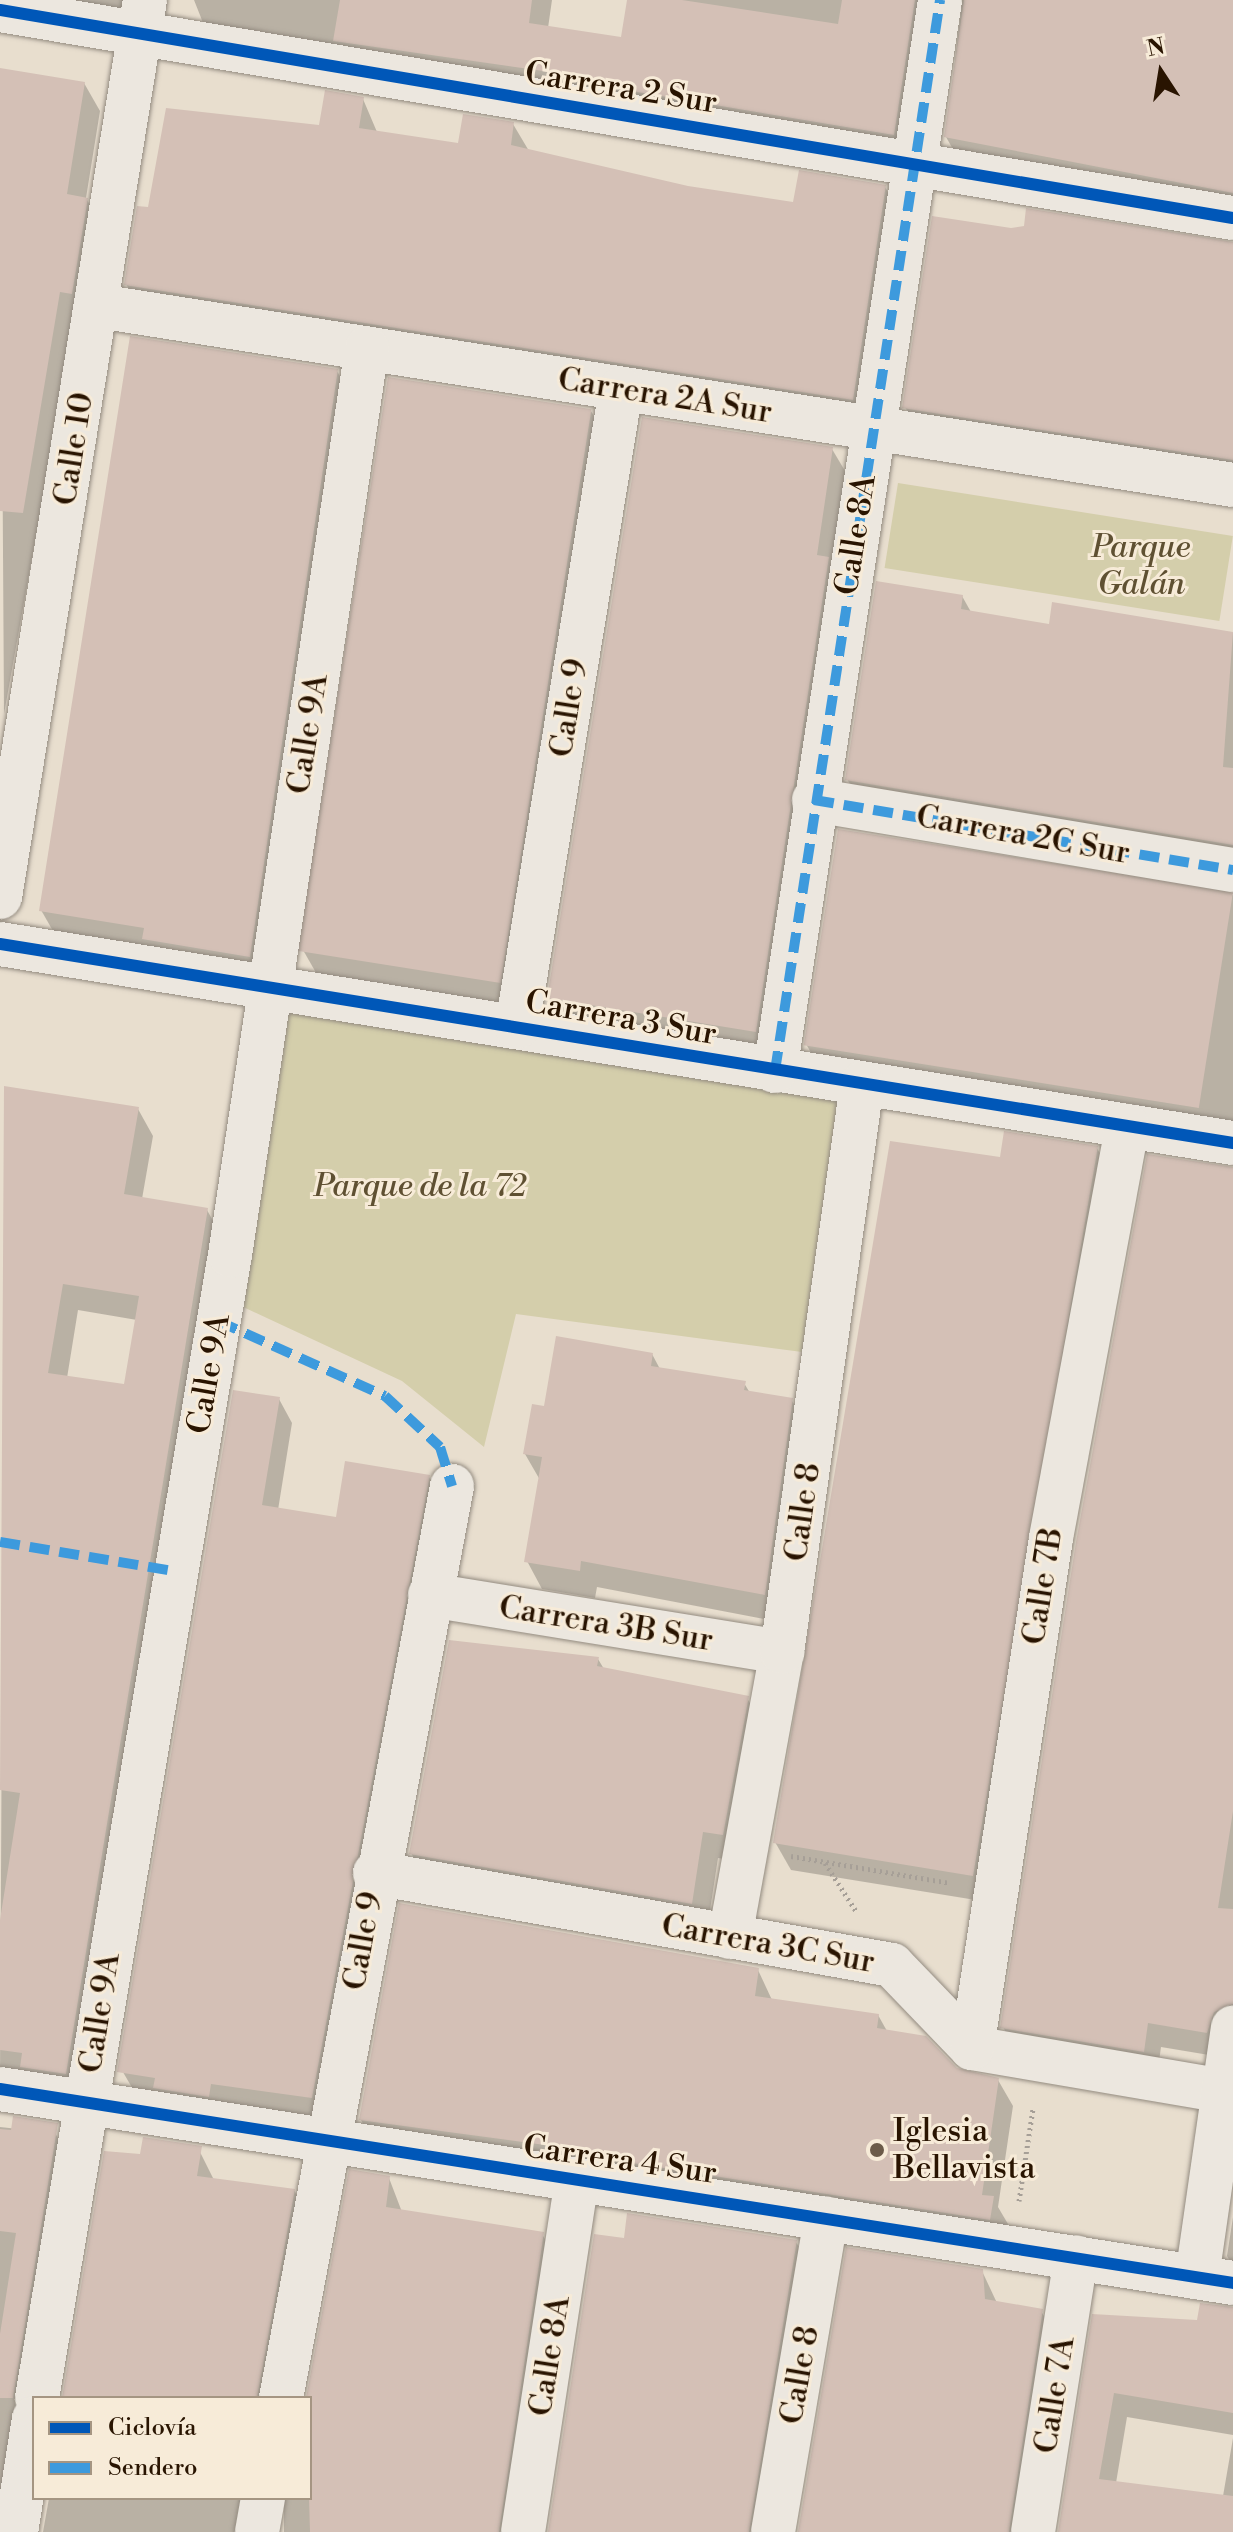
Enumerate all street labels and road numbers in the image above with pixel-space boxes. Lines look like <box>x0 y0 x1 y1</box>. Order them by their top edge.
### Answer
street label: Carrera 2 Sur <box>522 54 720 122</box>
street label: Carrera 2A Sur <box>555 360 775 432</box>
street label: Calle 10 <box>46 390 102 508</box>
street label: Calle 8A <box>828 472 884 598</box>
street label: Calle 9 <box>542 656 596 760</box>
street label: Calle 9A <box>280 671 336 797</box>
street label: Carrera 2C Sur <box>913 797 1133 873</box>
street label: Carrera 3 Sur <box>522 982 720 1054</box>
street label: Calle 9A <box>180 1311 238 1437</box>
street label: Calle 8 <box>777 1460 829 1564</box>
street label: Calle 7B <box>1015 1524 1071 1648</box>
street label: Carrera 3B Sur <box>496 1588 716 1660</box>
street label: Calle 9 <box>335 1889 391 1993</box>
street label: Carrera 3C Sur <box>659 1906 877 1982</box>
street label: Calle 9A <box>72 1950 128 2076</box>
street label: Carrera 4 Sur <box>521 2127 719 2193</box>
street label: Calle 8A <box>522 2293 578 2419</box>
street label: Calle 8 <box>772 2323 828 2427</box>
street label: Calle 7A <box>1027 2334 1083 2456</box>

